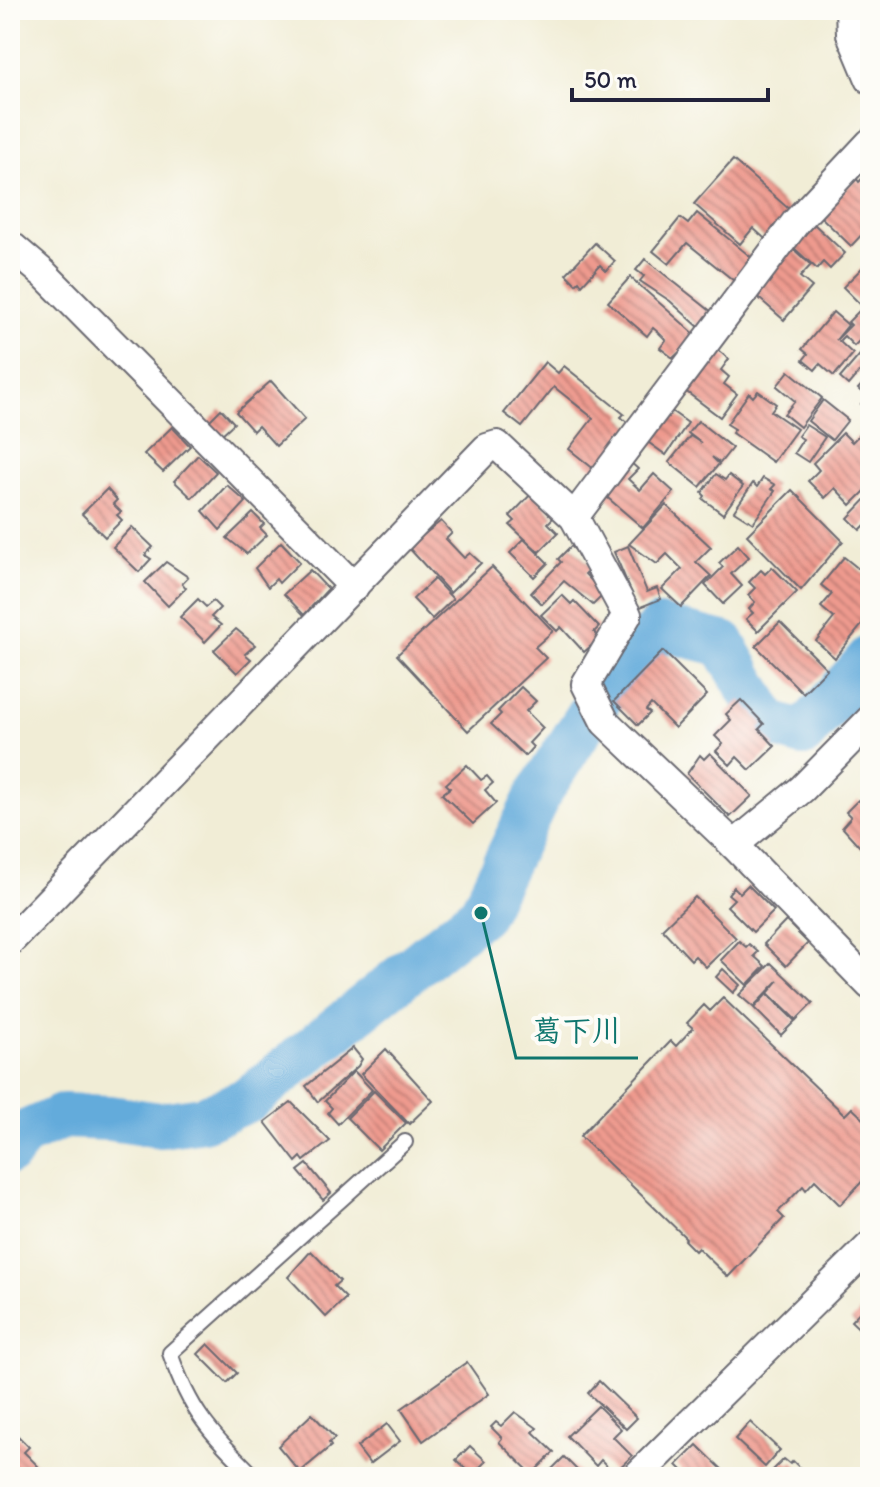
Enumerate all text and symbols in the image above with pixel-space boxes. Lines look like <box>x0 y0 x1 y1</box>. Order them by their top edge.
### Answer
scale bar <box>572 52 768 102</box>
text: 50 m <box>584 65 637 94</box>
callout: 葛下川 <box>516 1004 638 1058</box>
text: 葛下川 <box>532 1012 622 1049</box>

